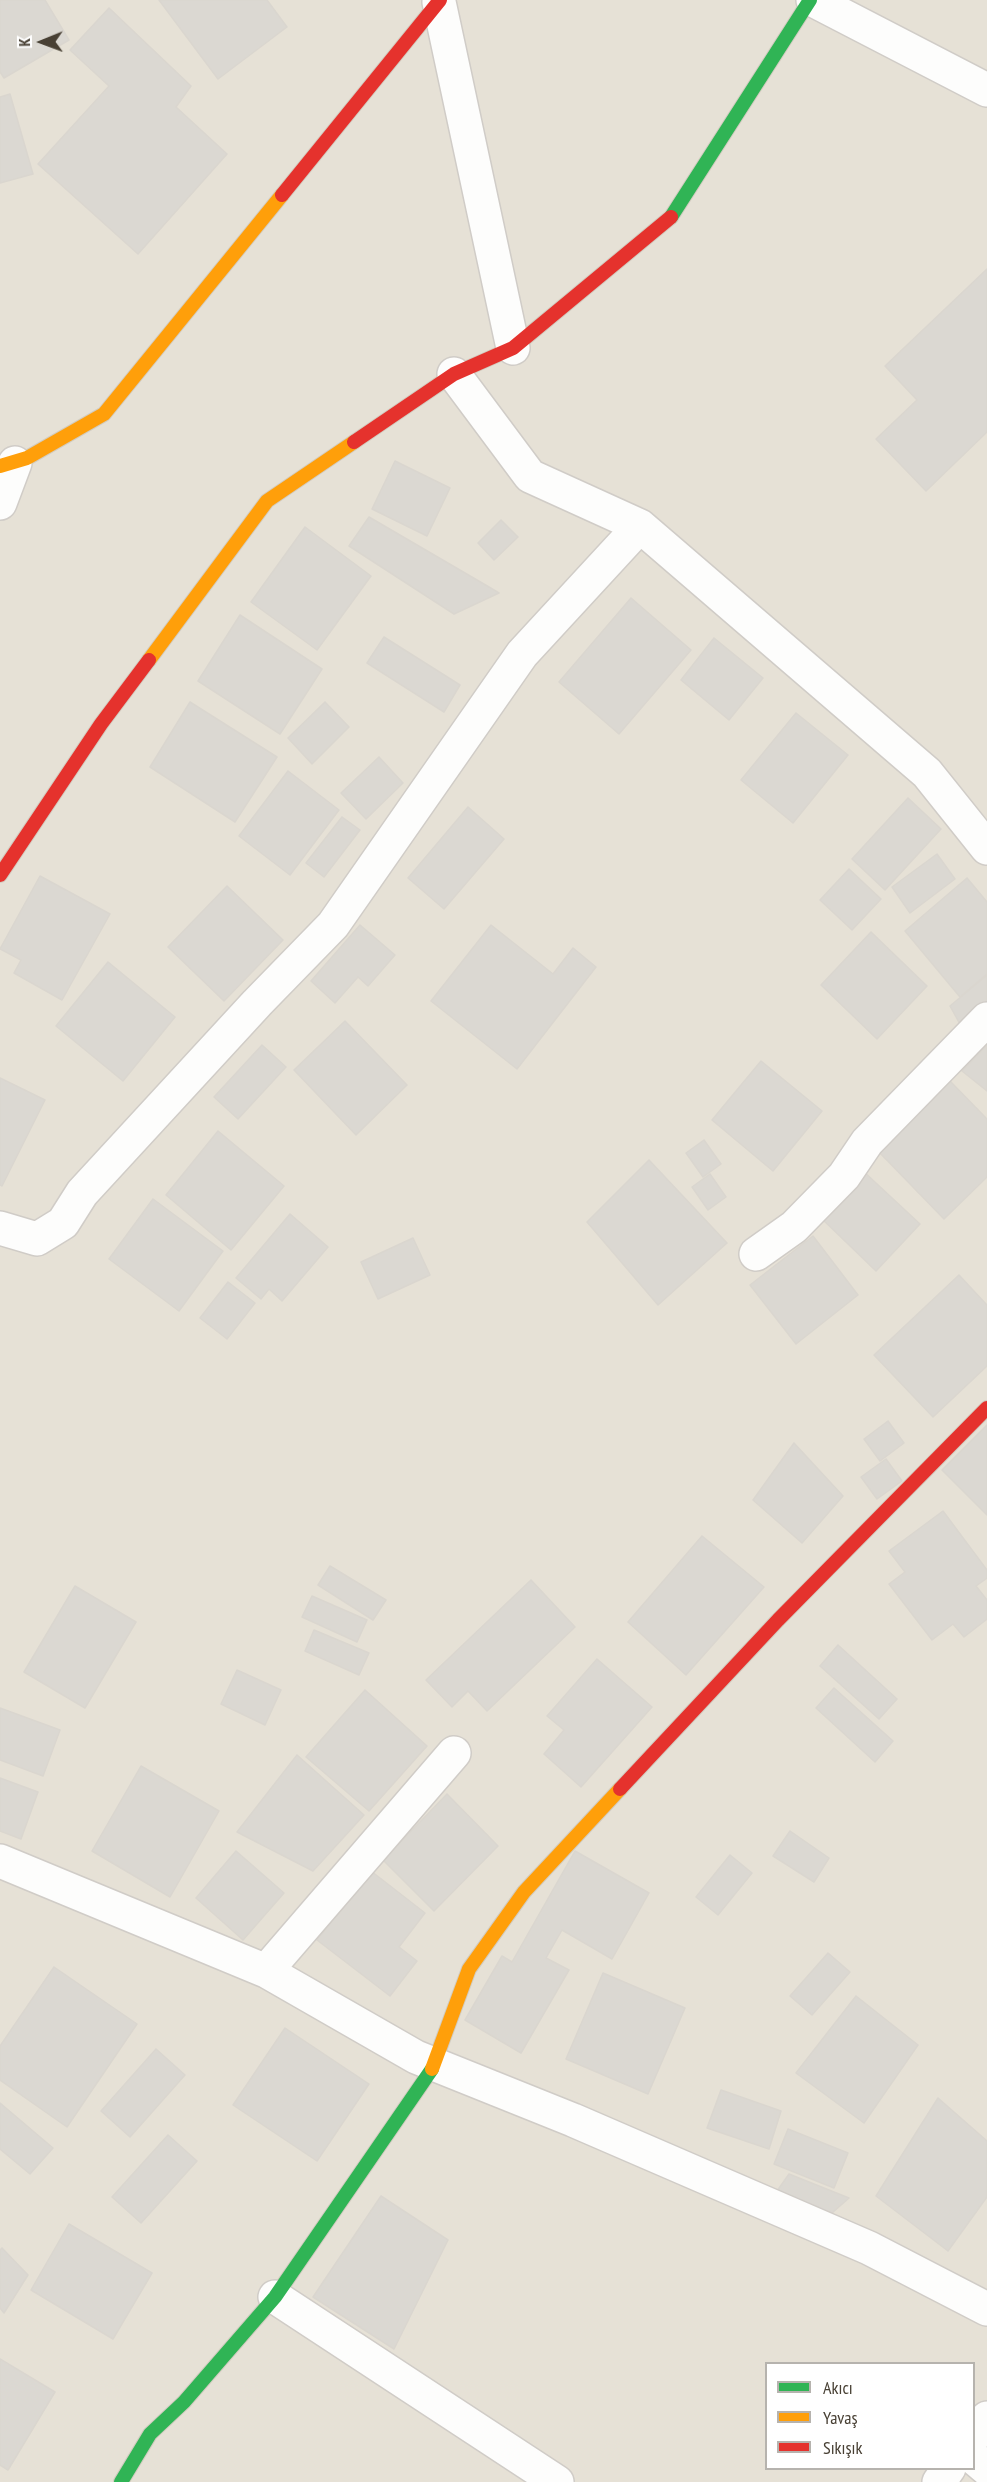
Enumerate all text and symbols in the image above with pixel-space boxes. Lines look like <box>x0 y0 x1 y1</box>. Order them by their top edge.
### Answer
north arrow <box>12 12 72 72</box>
text: K <box>14 38 34 47</box>
legend <box>765 2362 975 2470</box>
text: Akıcı <box>823 2376 853 2399</box>
text: Yavaş <box>823 2406 858 2429</box>
text: Sıkışık <box>823 2436 862 2459</box>

